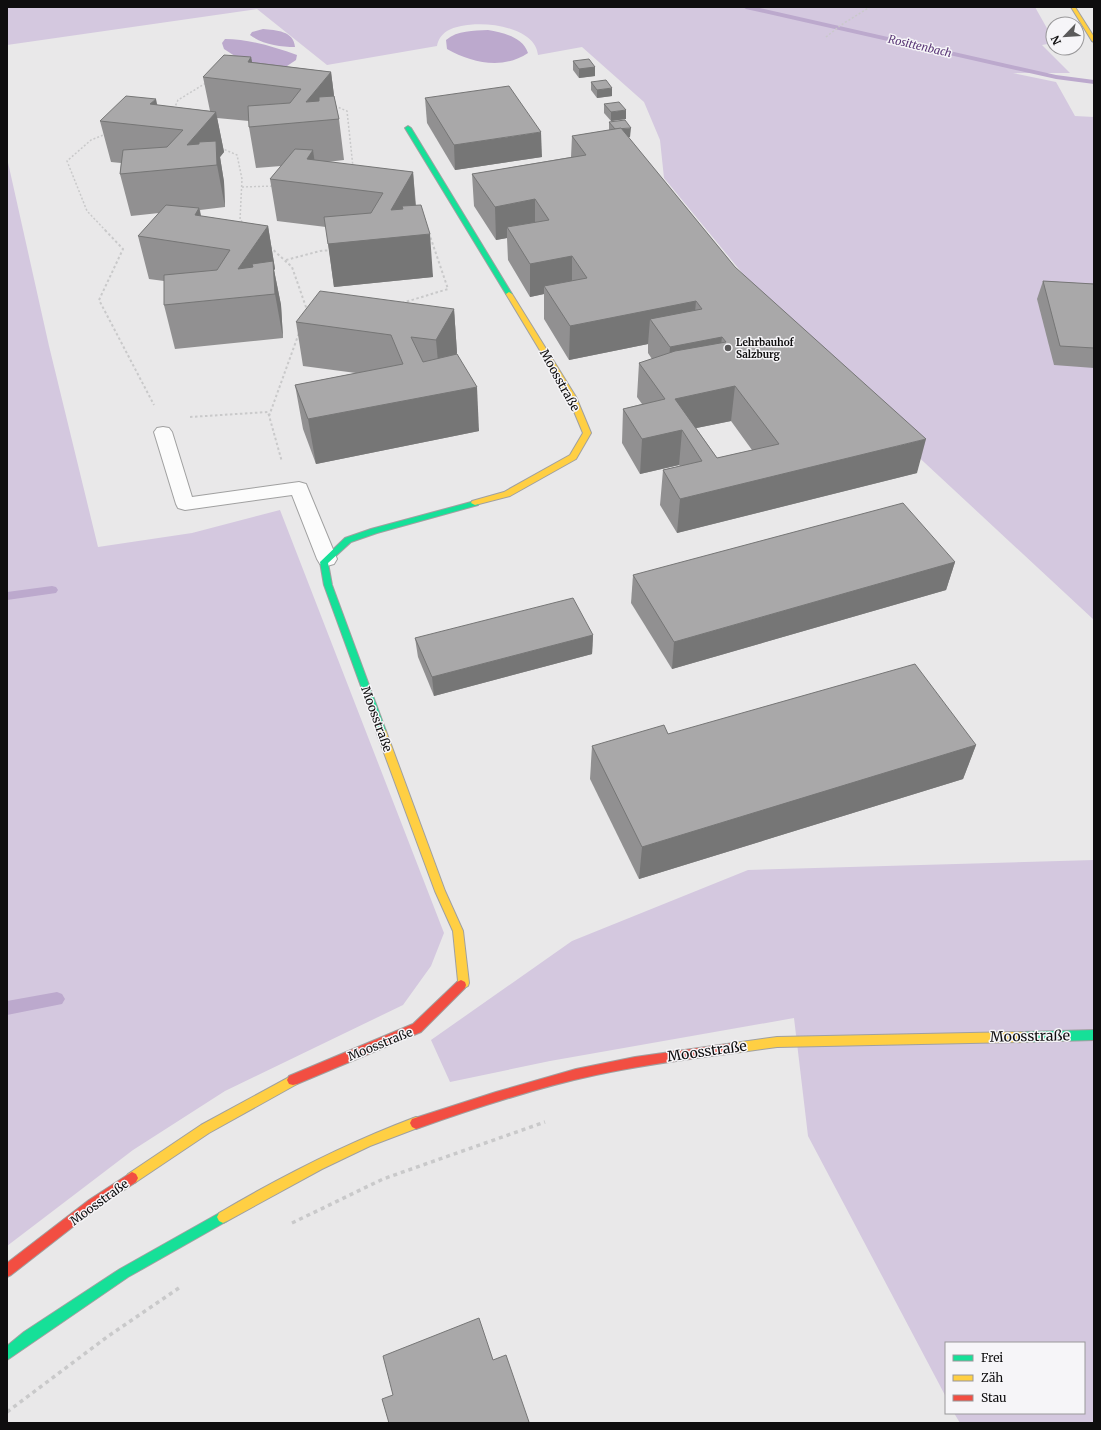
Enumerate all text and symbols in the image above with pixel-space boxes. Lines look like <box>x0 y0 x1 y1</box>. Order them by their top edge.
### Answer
north arrow <box>1045 16 1085 56</box>
water label: Rosittenbach <box>887 32 953 60</box>
text: N <box>1048 33 1064 47</box>
place label: Lehrbauhof Salzburg <box>736 336 795 361</box>
marker: Lehrbauhof Salzburg <box>723 343 733 353</box>
street label: Moosstraße <box>537 346 583 414</box>
street label: Moosstraße <box>358 684 396 754</box>
street label: Moosstraße <box>345 1024 415 1064</box>
street label: Moosstraße <box>990 1026 1070 1046</box>
street label: Moosstraße <box>666 1037 748 1065</box>
street label: Moosstraße <box>67 1176 131 1228</box>
legend <box>945 1342 1085 1414</box>
text: Frei <box>981 1350 1003 1365</box>
text: Zäh <box>981 1370 1003 1385</box>
text: Stau <box>981 1390 1007 1405</box>

